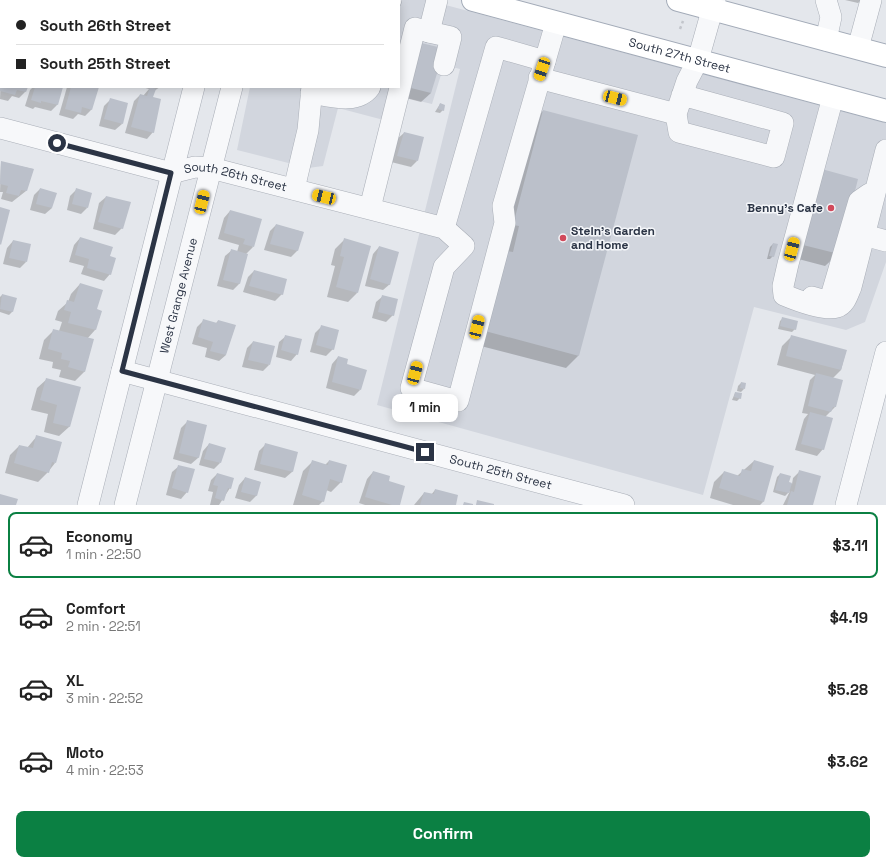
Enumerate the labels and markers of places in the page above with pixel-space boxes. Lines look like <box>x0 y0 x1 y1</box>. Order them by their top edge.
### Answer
place label: Benny's Cafe <box>747 200 823 216</box>
marker: Benny's Cafe <box>826 203 836 213</box>
place label: Stein's Garden and Home <box>571 223 655 253</box>
marker: Stein's Garden and Home <box>558 233 568 243</box>

